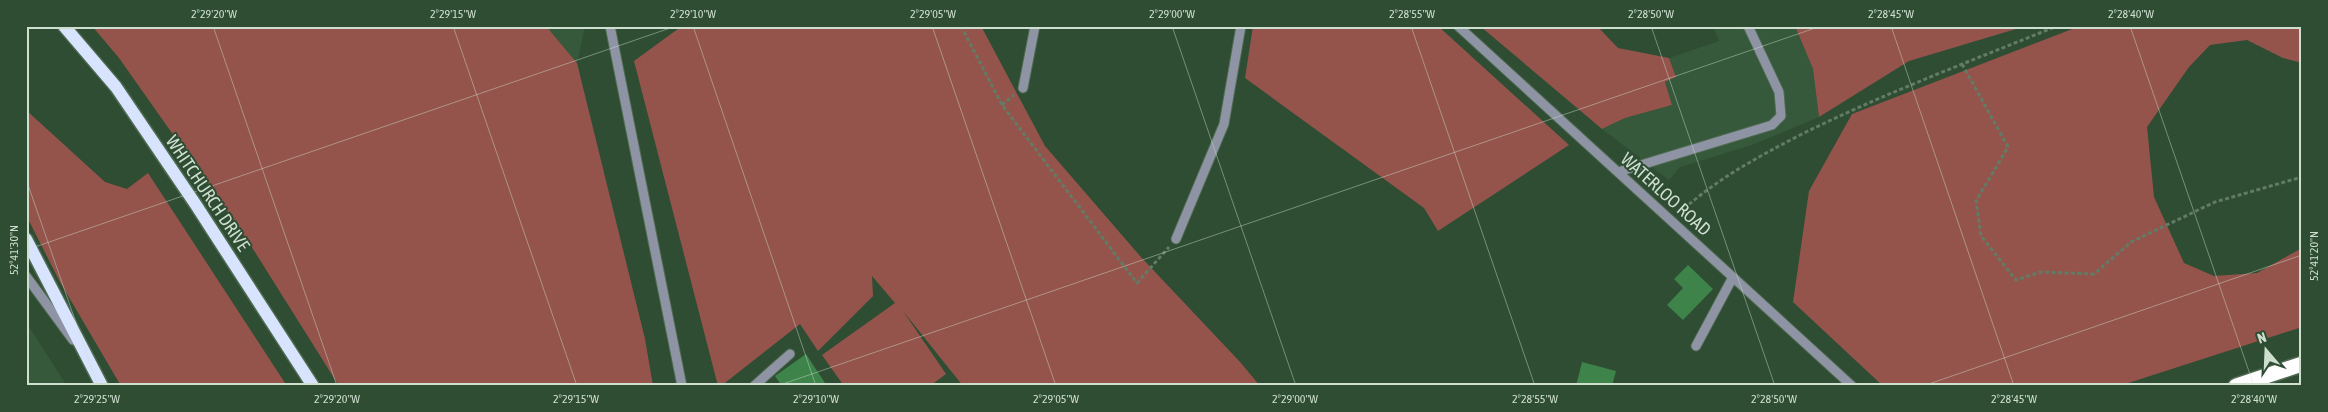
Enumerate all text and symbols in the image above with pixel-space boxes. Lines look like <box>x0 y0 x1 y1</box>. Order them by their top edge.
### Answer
text: 2°29'20"W <box>191 7 237 21</box>
text: 2°29'15"W <box>430 7 476 21</box>
text: 2°29'10"W <box>670 7 716 21</box>
text: 2°29'05"W <box>910 7 956 21</box>
text: 2°29'00"W <box>1149 7 1195 21</box>
text: 2°28'55"W <box>1389 7 1435 21</box>
text: 2°28'50"W <box>1628 7 1674 21</box>
text: 2°28'45"W <box>1868 7 1914 21</box>
text: 2°28'40"W <box>2108 7 2154 21</box>
street label: WHITCHURCH DRIVE <box>162 131 255 255</box>
street label: WATERLOO ROAD <box>1617 148 1715 240</box>
text: 52°41'30"N <box>7 225 21 275</box>
text: 52°41'20"N <box>2307 231 2321 281</box>
north arrow <box>2240 324 2290 374</box>
text: N <box>2255 329 2268 347</box>
text: 2°29'25"W <box>74 392 120 406</box>
text: 2°29'20"W <box>314 392 360 406</box>
text: 2°29'15"W <box>553 392 599 406</box>
text: 2°29'10"W <box>793 392 839 406</box>
text: 2°29'05"W <box>1033 392 1079 406</box>
text: 2°29'00"W <box>1272 392 1318 406</box>
text: 2°28'55"W <box>1512 392 1558 406</box>
text: 2°28'50"W <box>1751 392 1797 406</box>
text: 2°28'45"W <box>1991 392 2037 406</box>
text: 2°28'40"W <box>2231 392 2277 406</box>

